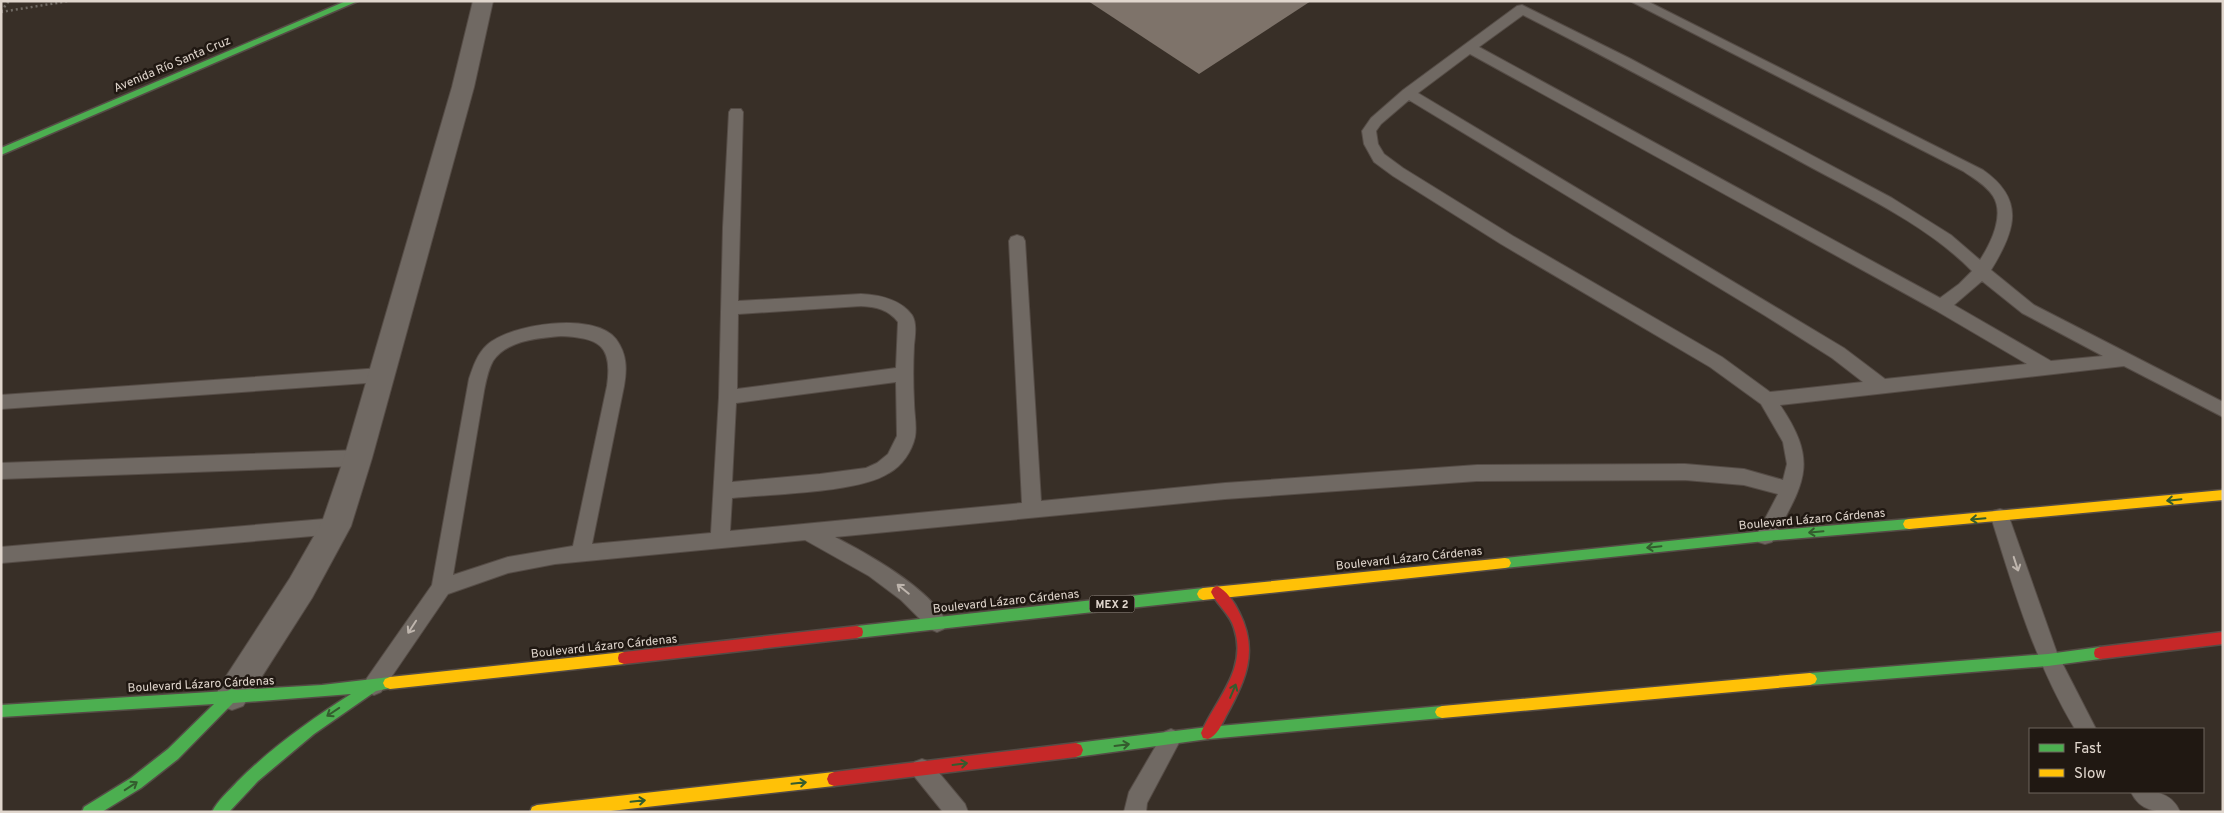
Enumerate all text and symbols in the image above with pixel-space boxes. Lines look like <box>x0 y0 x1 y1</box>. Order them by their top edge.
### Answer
street label: Avenida Río Santa Cruz <box>112 33 233 97</box>
one-way arrow <box>2167 495 2183 505</box>
street label: Boulevard Lázaro Cárdenas <box>1738 506 1886 534</box>
one-way arrow <box>1970 515 1986 524</box>
one-way arrow <box>1808 527 1824 537</box>
street label: Boulevard Lázaro Cárdenas <box>1335 543 1483 575</box>
one-way arrow <box>1646 543 1662 552</box>
one-way arrow <box>2012 555 2021 571</box>
one-way arrow <box>897 583 910 594</box>
street label: Boulevard Lázaro Cárdenas <box>932 586 1080 618</box>
road number: MEX 2 <box>1090 596 1134 612</box>
one-way arrow <box>407 620 417 634</box>
street label: Boulevard Lázaro Cárdenas <box>530 631 678 663</box>
street label: Boulevard Lázaro Cárdenas <box>127 673 275 697</box>
one-way arrow <box>1228 684 1238 699</box>
one-way arrow <box>326 707 340 717</box>
legend <box>2029 728 2204 793</box>
one-way arrow <box>1113 740 1129 750</box>
text: Fast <box>2074 740 2102 759</box>
one-way arrow <box>952 759 968 769</box>
text: Slow <box>2074 765 2106 784</box>
one-way arrow <box>791 778 807 788</box>
one-way arrow <box>123 781 137 791</box>
one-way arrow <box>629 796 645 806</box>

